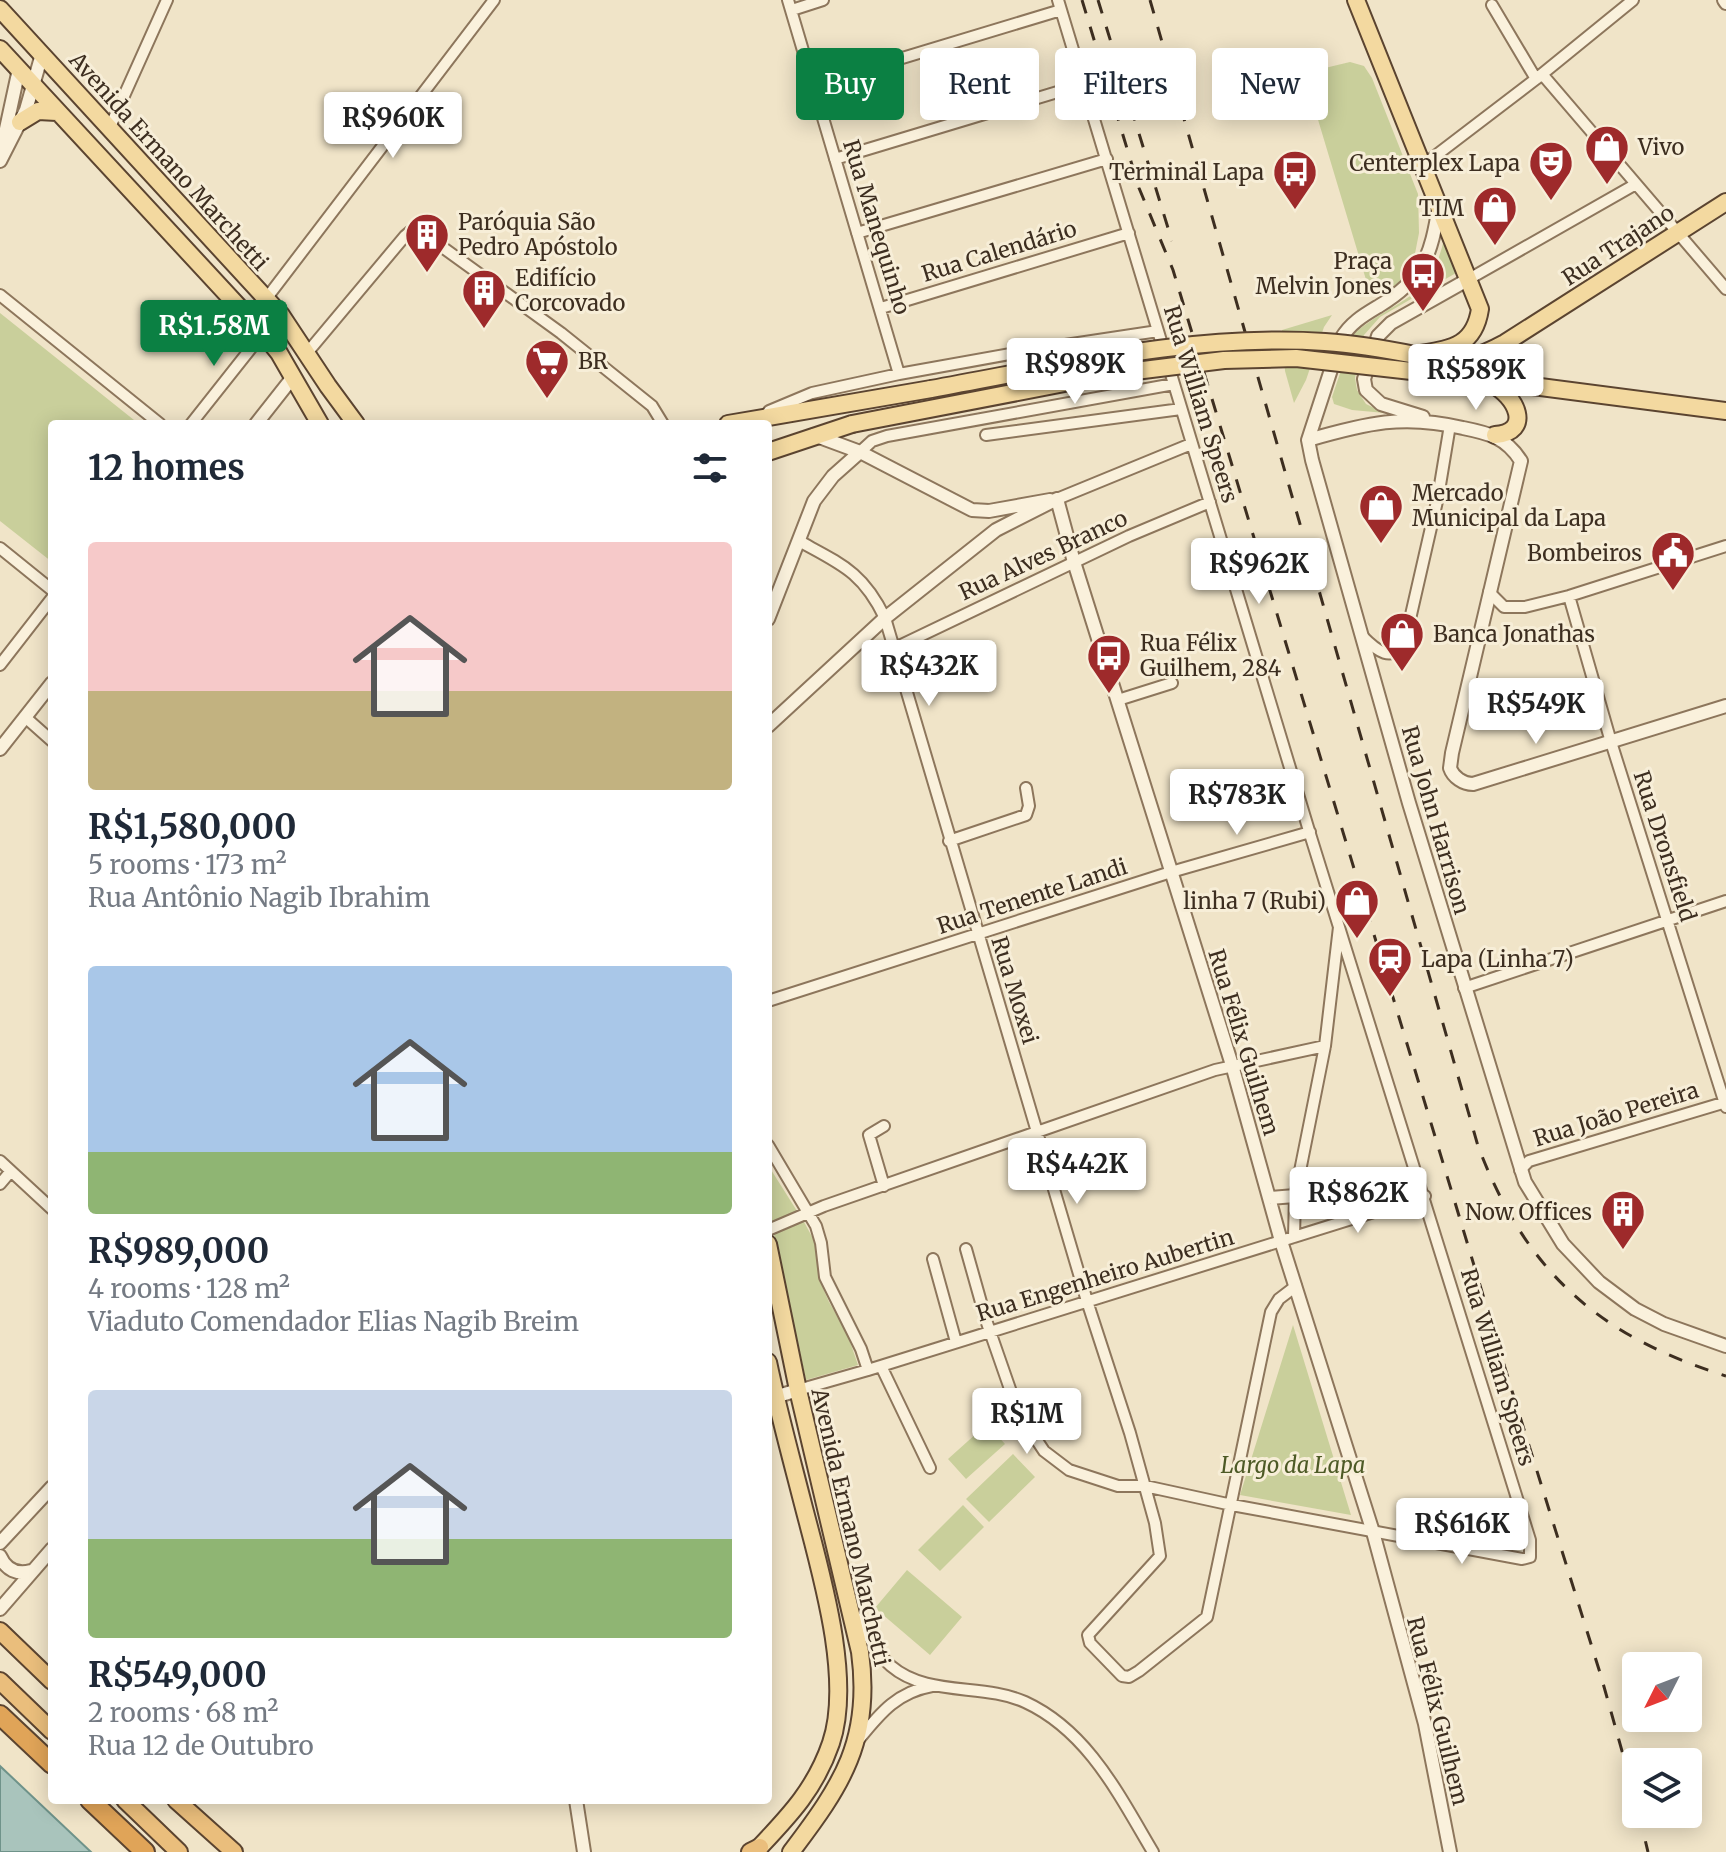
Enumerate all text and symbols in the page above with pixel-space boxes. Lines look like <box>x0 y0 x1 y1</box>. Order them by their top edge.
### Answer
street label: Avenida Ermano Marchetti <box>63 45 275 276</box>
chip: Buy <box>796 48 904 120</box>
chip: Rent <box>920 48 1039 120</box>
chip: Filters <box>1055 48 1196 120</box>
chip: New <box>1212 48 1328 120</box>
pin: R$960K <box>328 92 458 160</box>
text: R$960K <box>342 101 444 134</box>
shop icon: Vivo <box>1583 123 1631 186</box>
place label: Vivo <box>1637 133 1685 161</box>
street label: Rua Manequinho <box>837 136 917 318</box>
theatre icon: Centerplex Lapa <box>1527 139 1575 202</box>
bus stop icon: Terminal Lapa <box>1271 148 1319 211</box>
place label: Centerplex Lapa <box>1349 149 1520 177</box>
place label: Terminal Lapa <box>1109 158 1264 186</box>
shop icon: TIM <box>1471 184 1519 247</box>
place label: TIM <box>1419 194 1464 222</box>
street label: Rua Trajano <box>1557 198 1679 292</box>
place label: Paróquia São Pedro Apóstolo <box>458 208 618 261</box>
building icon: Paróquia São Pedro Apóstolo <box>403 211 451 274</box>
street label: Rua Calendário <box>918 214 1080 288</box>
place label: Praça Melvin Jones <box>1256 247 1392 300</box>
bus stop icon: Praça Melvin Jones <box>1399 250 1447 313</box>
place label: Edifício Corcovado <box>515 264 625 317</box>
building icon: Edifício Corcovado <box>460 267 508 330</box>
pin: R$1.58M <box>140 300 288 368</box>
street label: Rua William Speers <box>1158 302 1244 506</box>
text: R$1.58M <box>158 309 270 342</box>
supermarket icon: BR <box>523 337 571 400</box>
pin: R$989K <box>1010 338 1140 406</box>
pin: R$589K <box>1411 344 1541 412</box>
place label: BR <box>578 347 608 375</box>
text: R$989K <box>1025 347 1125 380</box>
text: R$589K <box>1426 353 1526 386</box>
icon: filters <box>688 446 732 490</box>
text: 12 homes <box>88 447 245 489</box>
place label: Mercado Municipal da Lapa <box>1412 479 1606 532</box>
shop icon: Mercado Municipal da Lapa <box>1357 482 1405 545</box>
street label: Rua Alves Branco <box>954 504 1132 606</box>
public building icon: Bombeiros <box>1649 529 1697 592</box>
pin: R$962K <box>1194 538 1324 606</box>
place label: Bombeiros <box>1527 539 1642 567</box>
text: R$962K <box>1209 547 1309 580</box>
icon: home <box>338 594 482 738</box>
shop icon: Banca Jonathas <box>1378 610 1426 673</box>
place label: Banca Jonathas <box>1433 620 1595 648</box>
place label: Rua Félix Guilhem, 284 <box>1140 629 1282 682</box>
bus stop icon: Rua Félix Guilhem, 284 <box>1085 632 1133 695</box>
pin: R$432K <box>864 640 994 708</box>
text: R$432K <box>879 649 979 682</box>
pin: R$549K <box>1471 678 1601 746</box>
text: R$549K <box>1487 687 1585 720</box>
street label: Rua John Harrison <box>1396 723 1476 918</box>
street label: Rua Dronsfield <box>1627 767 1703 925</box>
pin: R$783K <box>1172 769 1302 837</box>
text: R$783K <box>1188 778 1286 811</box>
text: R$1,580,000 <box>88 806 297 848</box>
text: 5 rooms · 173 m² <box>88 848 287 881</box>
street label: Rua Tenente Landi <box>933 852 1131 940</box>
shop icon: linha 7 (Rubi) <box>1333 877 1381 940</box>
text: Rua Antônio Nagib Ibrahim <box>88 881 430 914</box>
place label: linha 7 (Rubi) <box>1183 887 1326 915</box>
street label: Rua Moxei <box>985 933 1045 1047</box>
station icon: Lapa (Linha 7) <box>1366 935 1414 998</box>
street label: Rua Félix Guilhem <box>1202 945 1286 1139</box>
place label: Lapa (Linha 7) <box>1421 945 1574 973</box>
icon: home <box>338 1018 482 1162</box>
street label: Rua João Pereira <box>1530 1076 1702 1152</box>
pin: R$442K <box>1012 1138 1142 1206</box>
text: R$442K <box>1026 1147 1128 1180</box>
pin: R$862K <box>1293 1167 1423 1235</box>
text: R$862K <box>1308 1176 1408 1209</box>
building icon: Now Offices <box>1599 1188 1647 1251</box>
place label: Now Offices <box>1465 1198 1592 1226</box>
street label: Rua Engenheiro Aubertin <box>973 1222 1237 1328</box>
text: R$989,000 <box>88 1230 269 1272</box>
street label: Rua William Speers <box>1455 1265 1541 1469</box>
text: 4 rooms · 128 m² <box>88 1272 290 1305</box>
text: Viaduto Comendador Elias Nagib Breim <box>88 1305 579 1338</box>
street label: Avenida Ermano Marchetti <box>805 1384 897 1669</box>
pin: R$1M <box>980 1388 1074 1456</box>
text: R$1M <box>990 1397 1064 1430</box>
icon: home <box>338 1442 482 1586</box>
park label: Largo da Lapa <box>1221 1451 1365 1479</box>
pin: R$616K <box>1397 1498 1527 1566</box>
text: R$616K <box>1414 1507 1510 1540</box>
street label: Rua Félix Guilhem <box>1401 1614 1475 1808</box>
north arrow <box>1622 1652 1702 1732</box>
map controls <box>1622 1652 1702 1828</box>
text: R$549,000 <box>88 1654 267 1696</box>
text: 2 rooms · 68 m² <box>88 1696 278 1729</box>
text: Rua 12 de Outubro <box>88 1729 314 1762</box>
button: layers <box>1622 1748 1702 1828</box>

